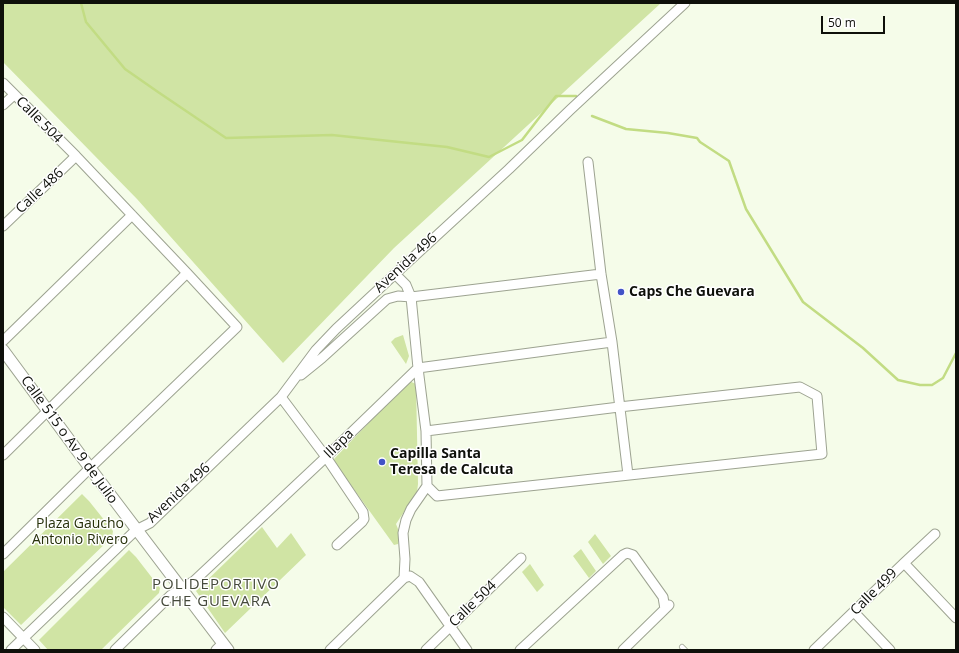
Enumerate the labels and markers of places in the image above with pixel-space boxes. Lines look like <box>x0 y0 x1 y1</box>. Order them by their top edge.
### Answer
place label: Caps Che Guevara <box>629 284 755 300</box>
marker: Caps Che Guevara <box>616 287 626 297</box>
place label: Capilla Santa Teresa de Calcuta <box>390 446 513 478</box>
marker: Capilla Santa Teresa de Calcuta <box>377 457 387 467</box>

